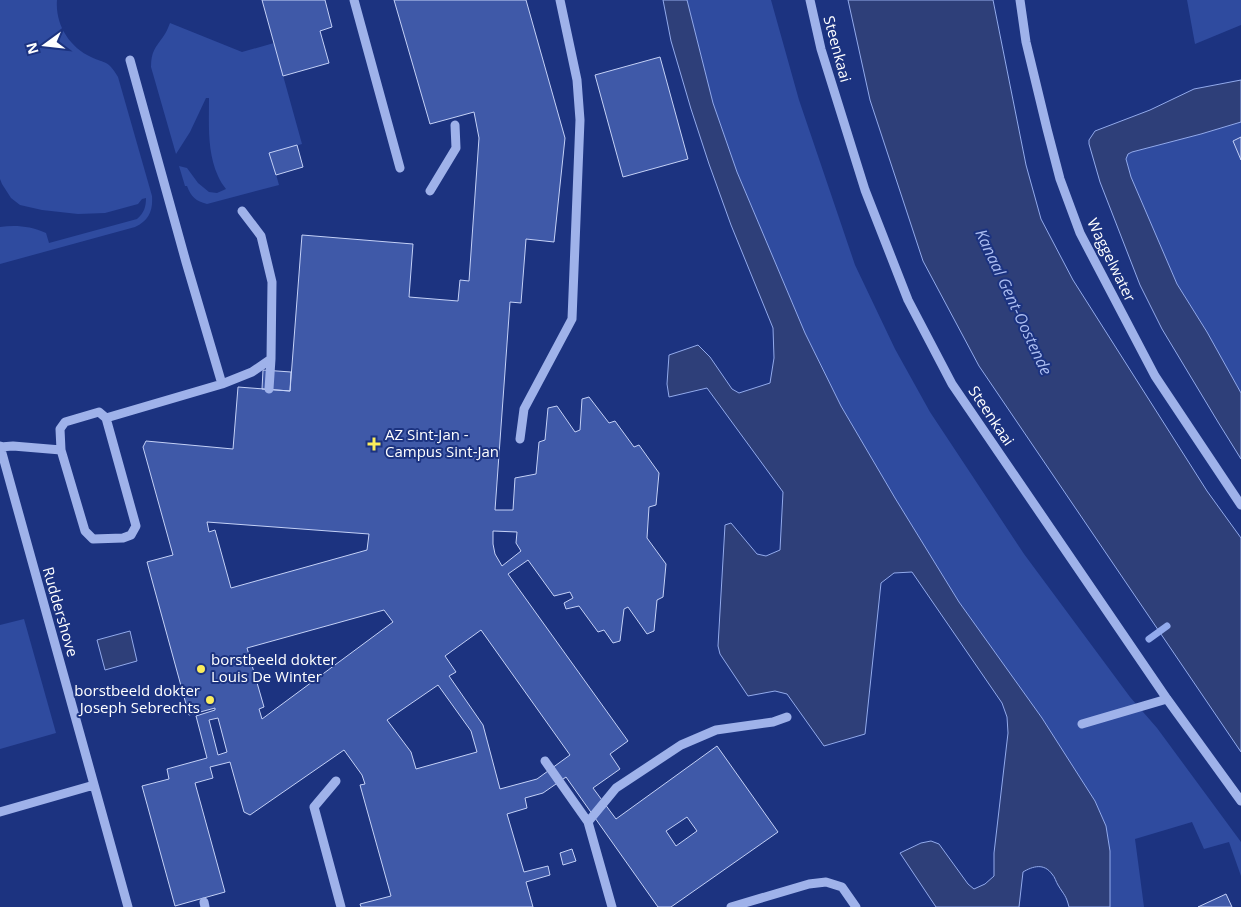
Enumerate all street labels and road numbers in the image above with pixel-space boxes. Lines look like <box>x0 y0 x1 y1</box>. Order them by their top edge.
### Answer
street label: Steenkaai <box>820 13 856 84</box>
street label: Waggelwater <box>1083 214 1141 305</box>
street label: Steenkaai <box>965 382 1019 449</box>
street label: Ruddershove <box>39 564 83 659</box>

